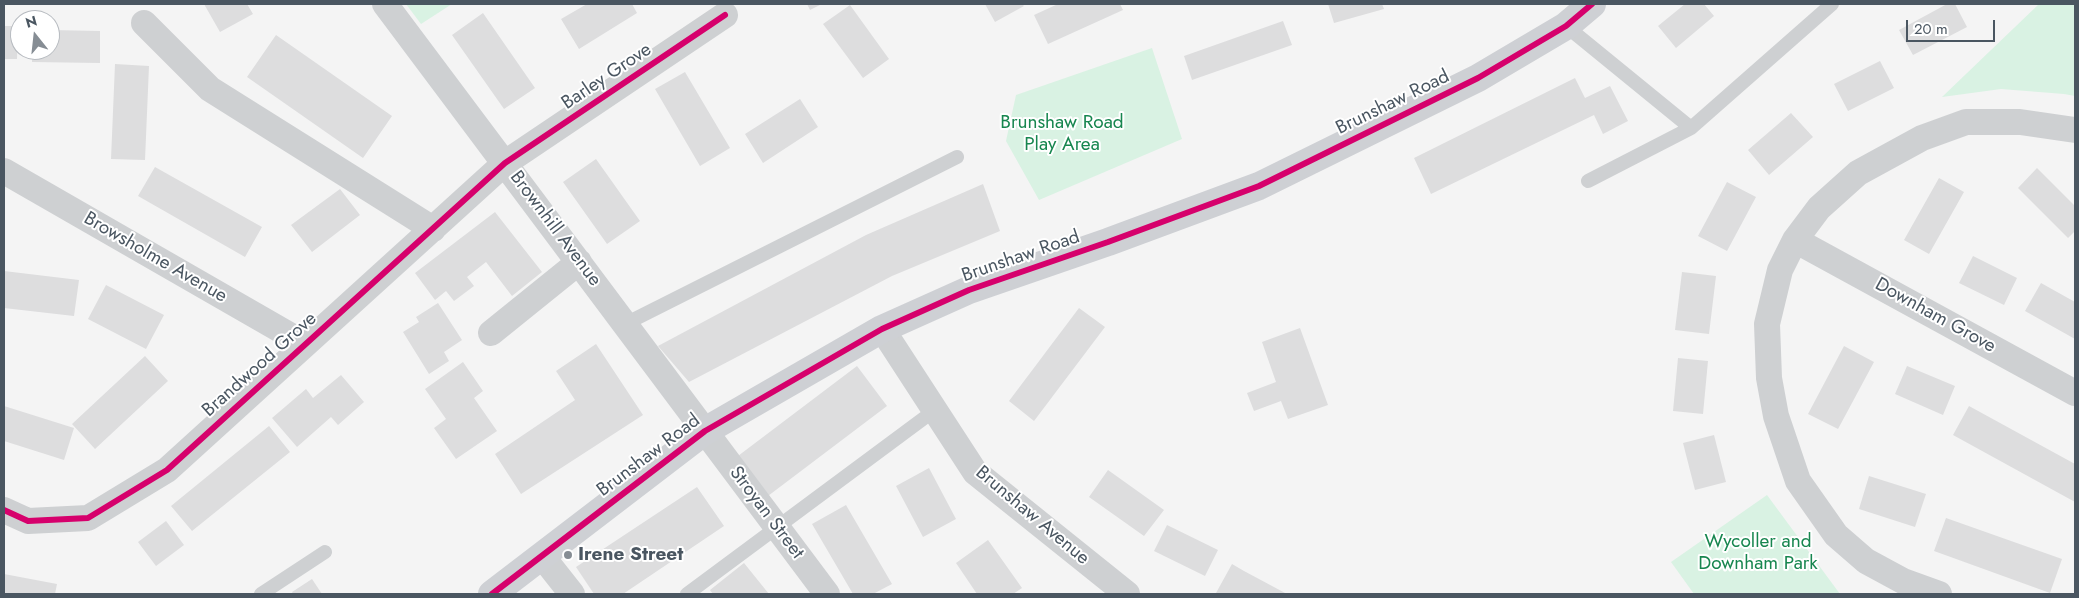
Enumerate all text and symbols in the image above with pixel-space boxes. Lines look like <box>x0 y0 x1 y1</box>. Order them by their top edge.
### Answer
north arrow <box>10 10 60 60</box>
text: N <box>23 10 39 33</box>
scale bar <box>1909 10 1998 42</box>
text: 20 m <box>1914 18 1948 40</box>
street label: Barley Grove <box>558 39 656 115</box>
street label: Brunshaw Road <box>1333 66 1453 140</box>
park label: Brunshaw Road Play Area <box>1000 112 1124 156</box>
street label: Brownhill Avenue <box>504 167 606 291</box>
street label: Browsholme Avenue <box>79 208 231 308</box>
street label: Brunshaw Road <box>959 226 1083 288</box>
street label: Downham Grove <box>1871 273 1999 359</box>
street label: Brandwood Grove <box>198 308 322 422</box>
street label: Brunshaw Road <box>593 410 705 502</box>
street label: Stroyan Street <box>724 462 808 564</box>
street label: Brunshaw Avenue <box>970 462 1094 570</box>
park label: Wycoller and Downham Park <box>1698 531 1818 575</box>
place label: Irene Street <box>578 544 683 566</box>
marker: Irene Street <box>562 549 574 561</box>

